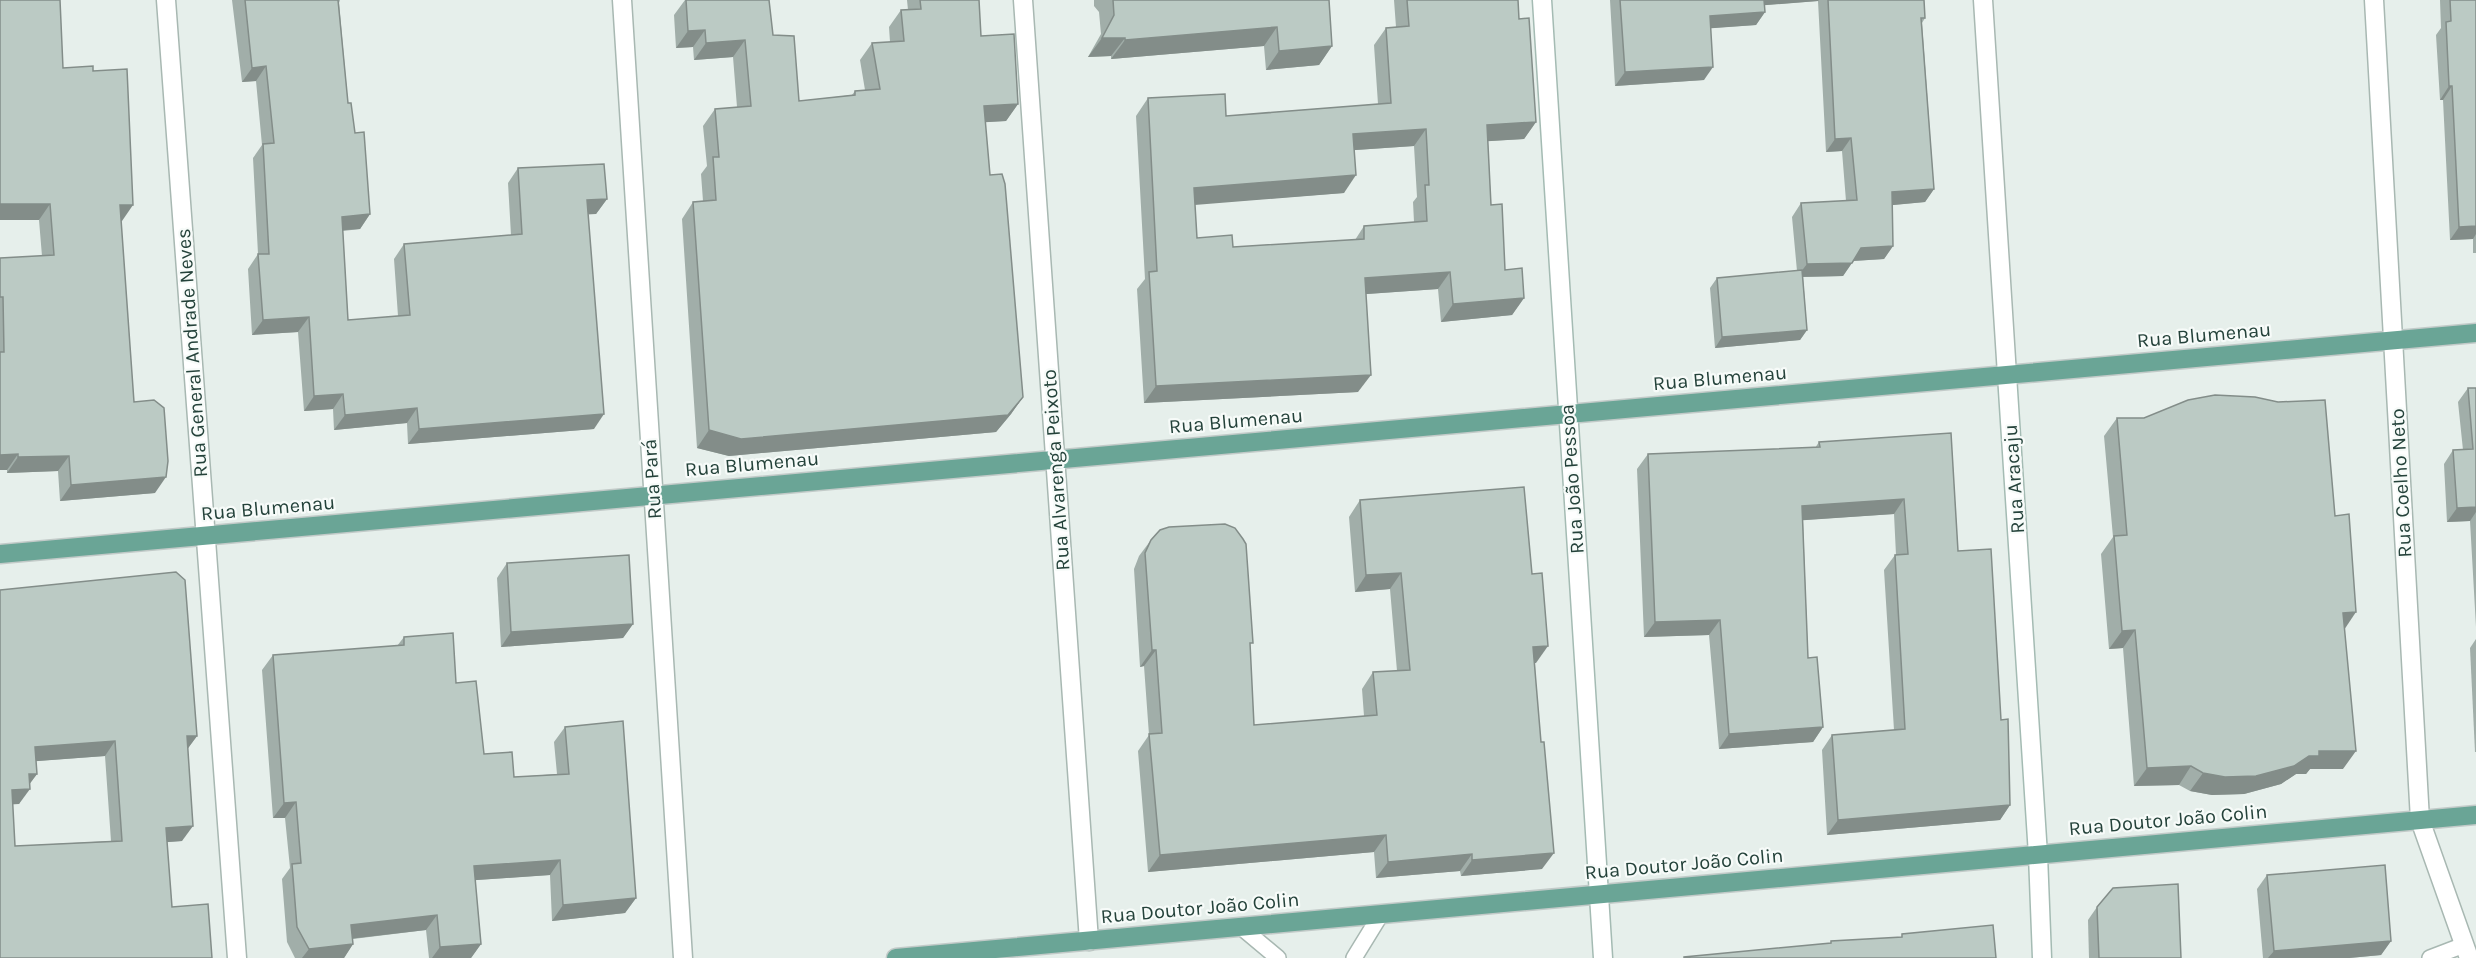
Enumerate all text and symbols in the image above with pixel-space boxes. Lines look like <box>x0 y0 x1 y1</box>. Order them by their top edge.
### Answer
street label: Rua General Andrade Neves <box>172 228 212 478</box>
street label: Rua Blumenau <box>2136 318 2272 352</box>
street label: Rua Blumenau <box>1652 361 1788 395</box>
street label: Rua Alvarenga Peixoto <box>1037 369 1075 571</box>
street label: Rua João Pessoa <box>1555 403 1589 555</box>
street label: Rua Blumenau <box>1168 404 1304 438</box>
street label: Rua Coelho Neto <box>2386 408 2416 558</box>
street label: Rua Aracaju <box>1999 424 2029 534</box>
street label: Rua Pará <box>638 438 666 520</box>
street label: Rua Blumenau <box>684 447 820 481</box>
street label: Rua Blumenau <box>200 491 336 525</box>
street label: Rua Doutor João Colin <box>2068 800 2268 840</box>
street label: Rua Doutor João Colin <box>1584 844 1784 884</box>
street label: Rua Doutor João Colin <box>1100 888 1300 928</box>

